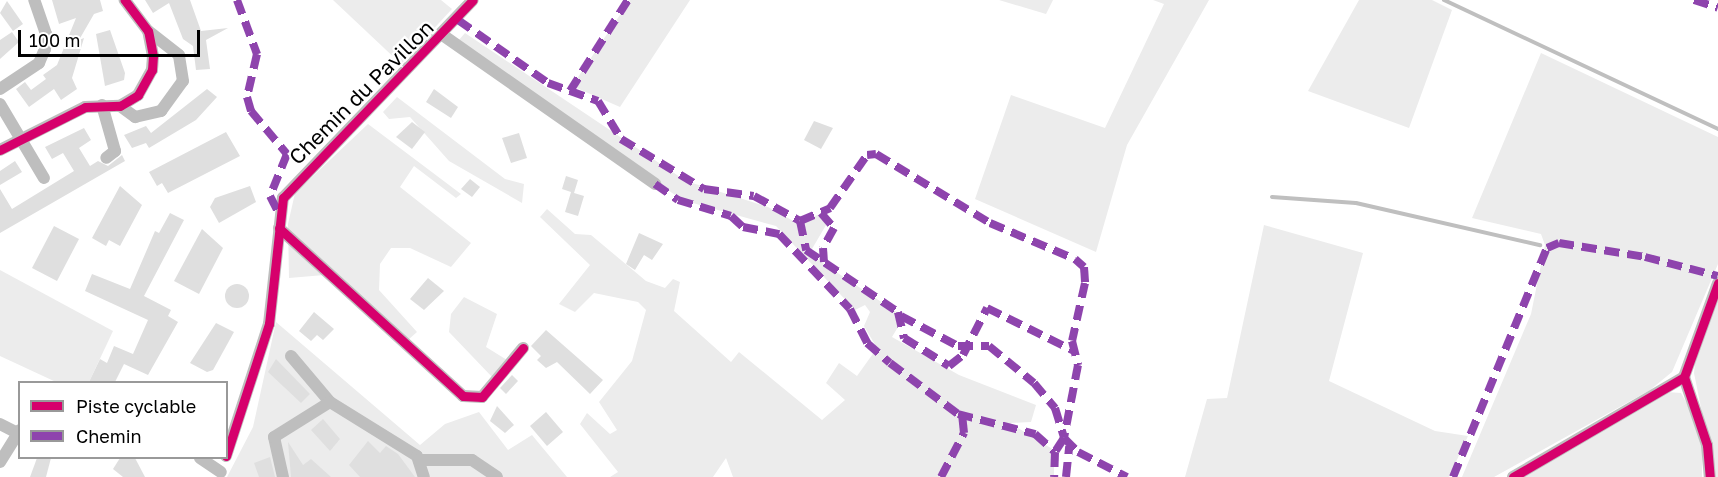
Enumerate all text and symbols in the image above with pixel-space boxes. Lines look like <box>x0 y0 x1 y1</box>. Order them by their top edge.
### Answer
street label: Chemin du Pavillon <box>284 15 438 169</box>
scale bar <box>21 18 202 56</box>
text: 100 m <box>29 29 80 51</box>
legend <box>18 381 228 459</box>
text: Piste cyclable <box>76 395 196 417</box>
text: Chemin <box>76 425 142 447</box>

